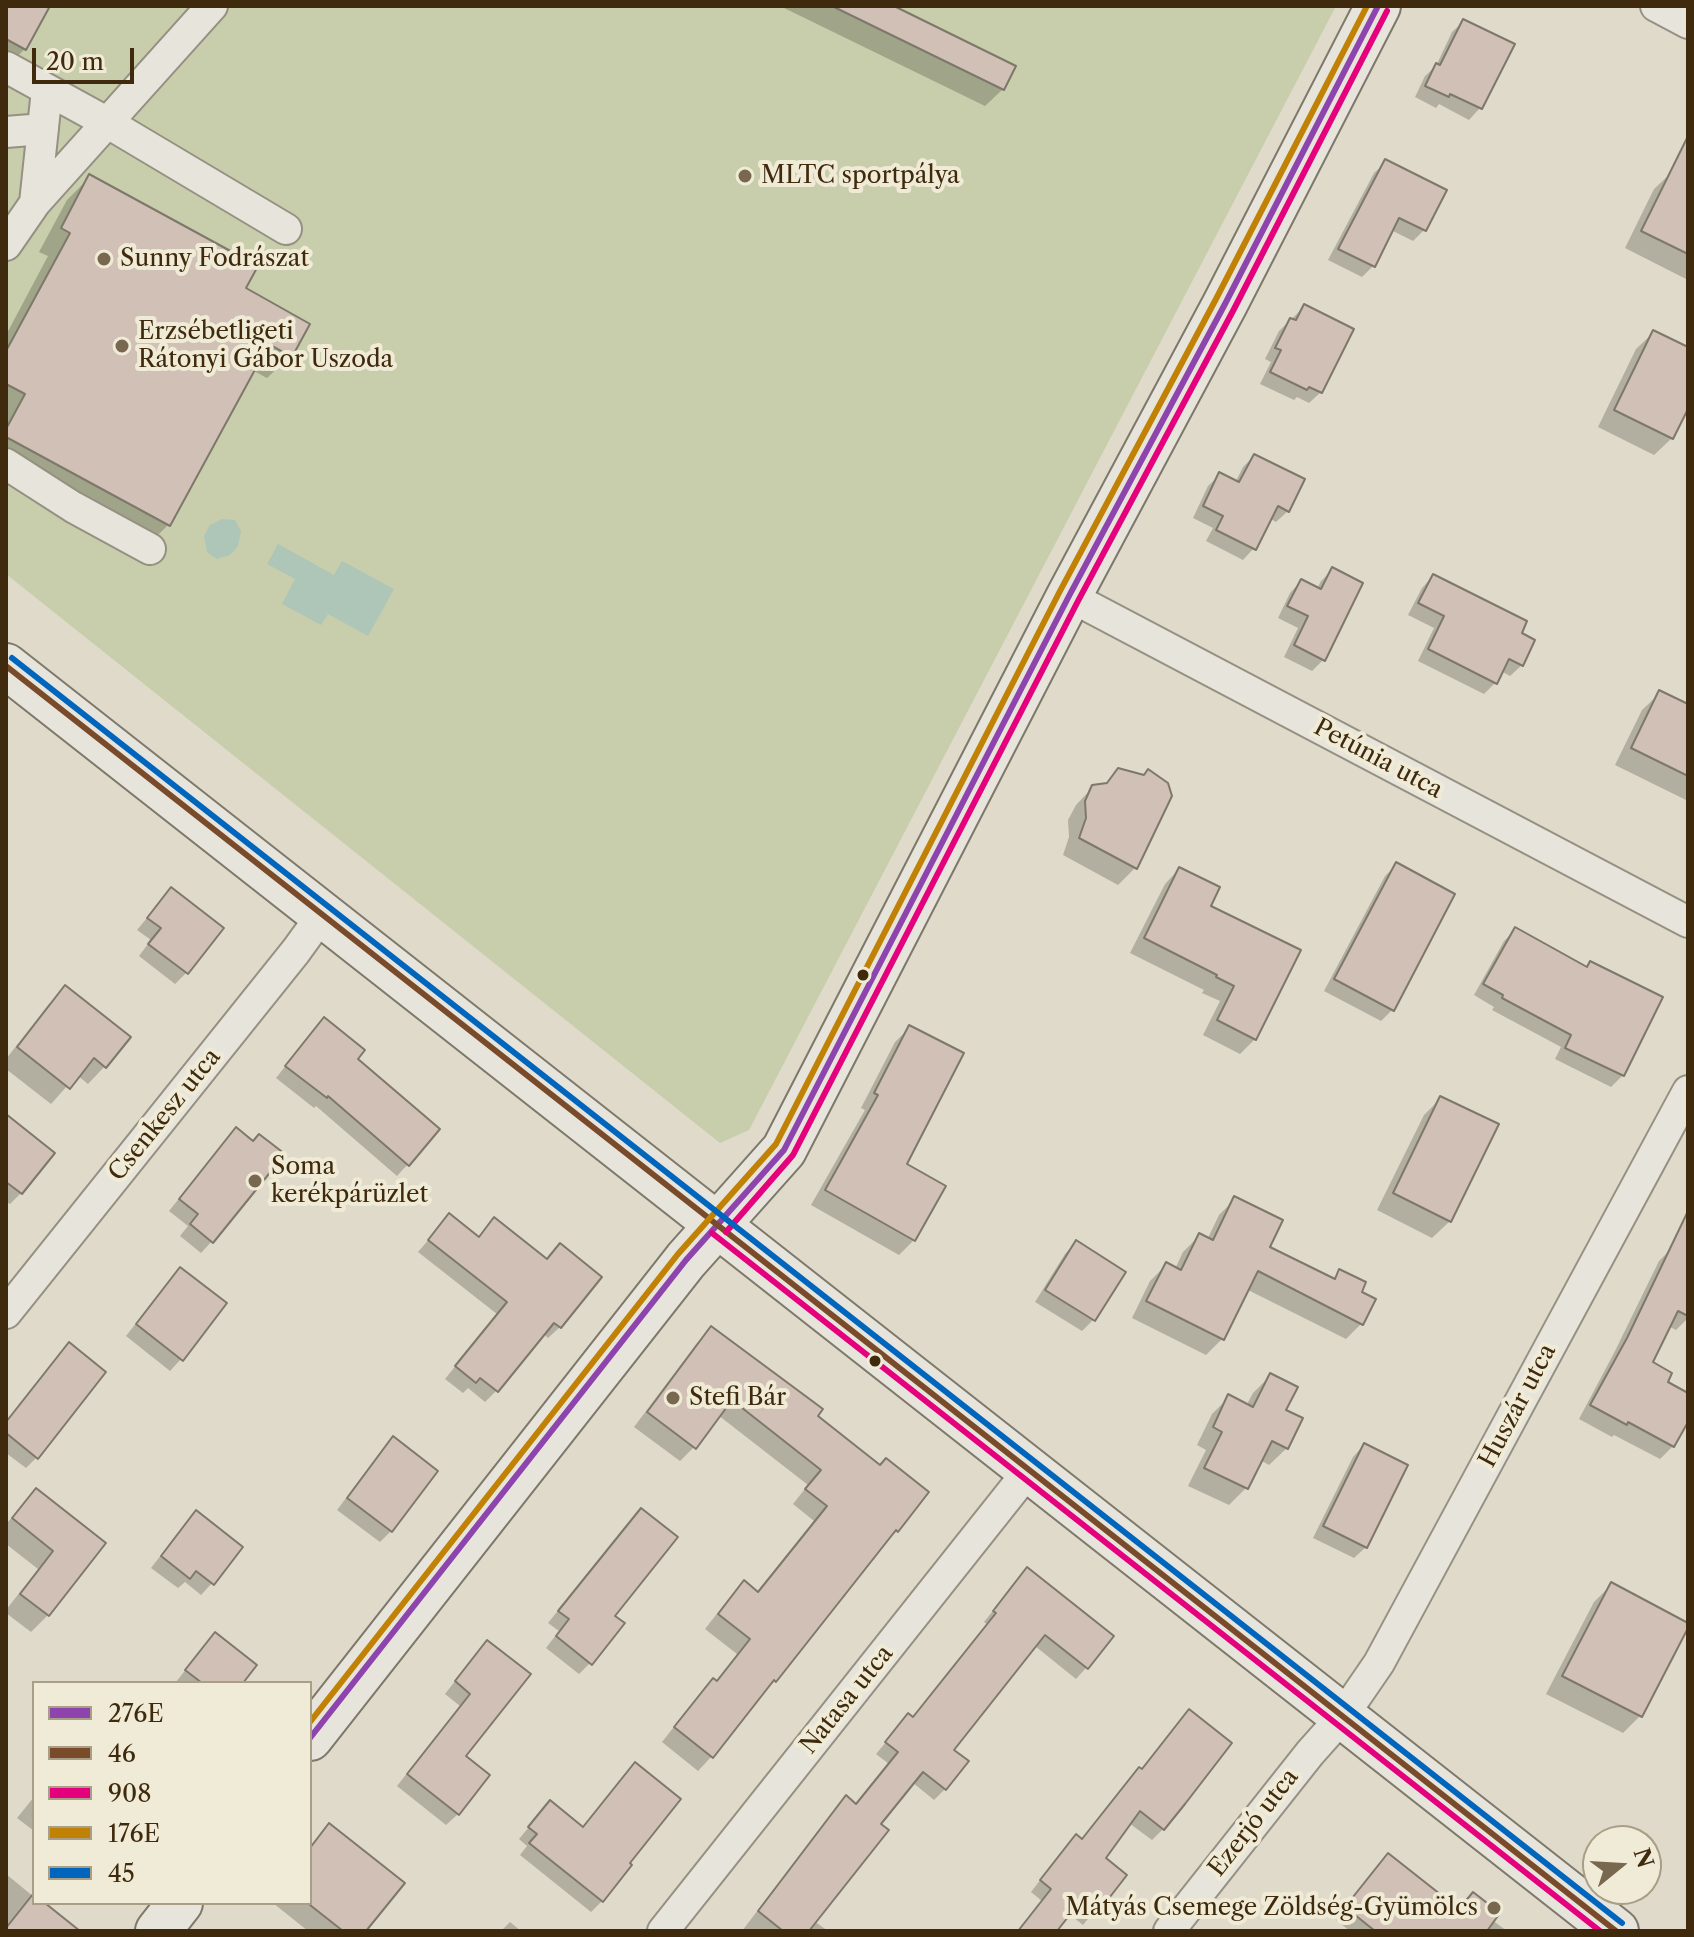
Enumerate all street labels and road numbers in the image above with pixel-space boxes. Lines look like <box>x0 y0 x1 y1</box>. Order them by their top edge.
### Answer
street label: Petúnia utca <box>1309 713 1447 805</box>
street label: Csenkesz utca <box>103 1043 227 1187</box>
street label: Huszár utca <box>1473 1339 1563 1473</box>
street label: Natasa utca <box>795 1640 899 1760</box>
street label: Ezerjó utca <box>1203 1763 1305 1883</box>

